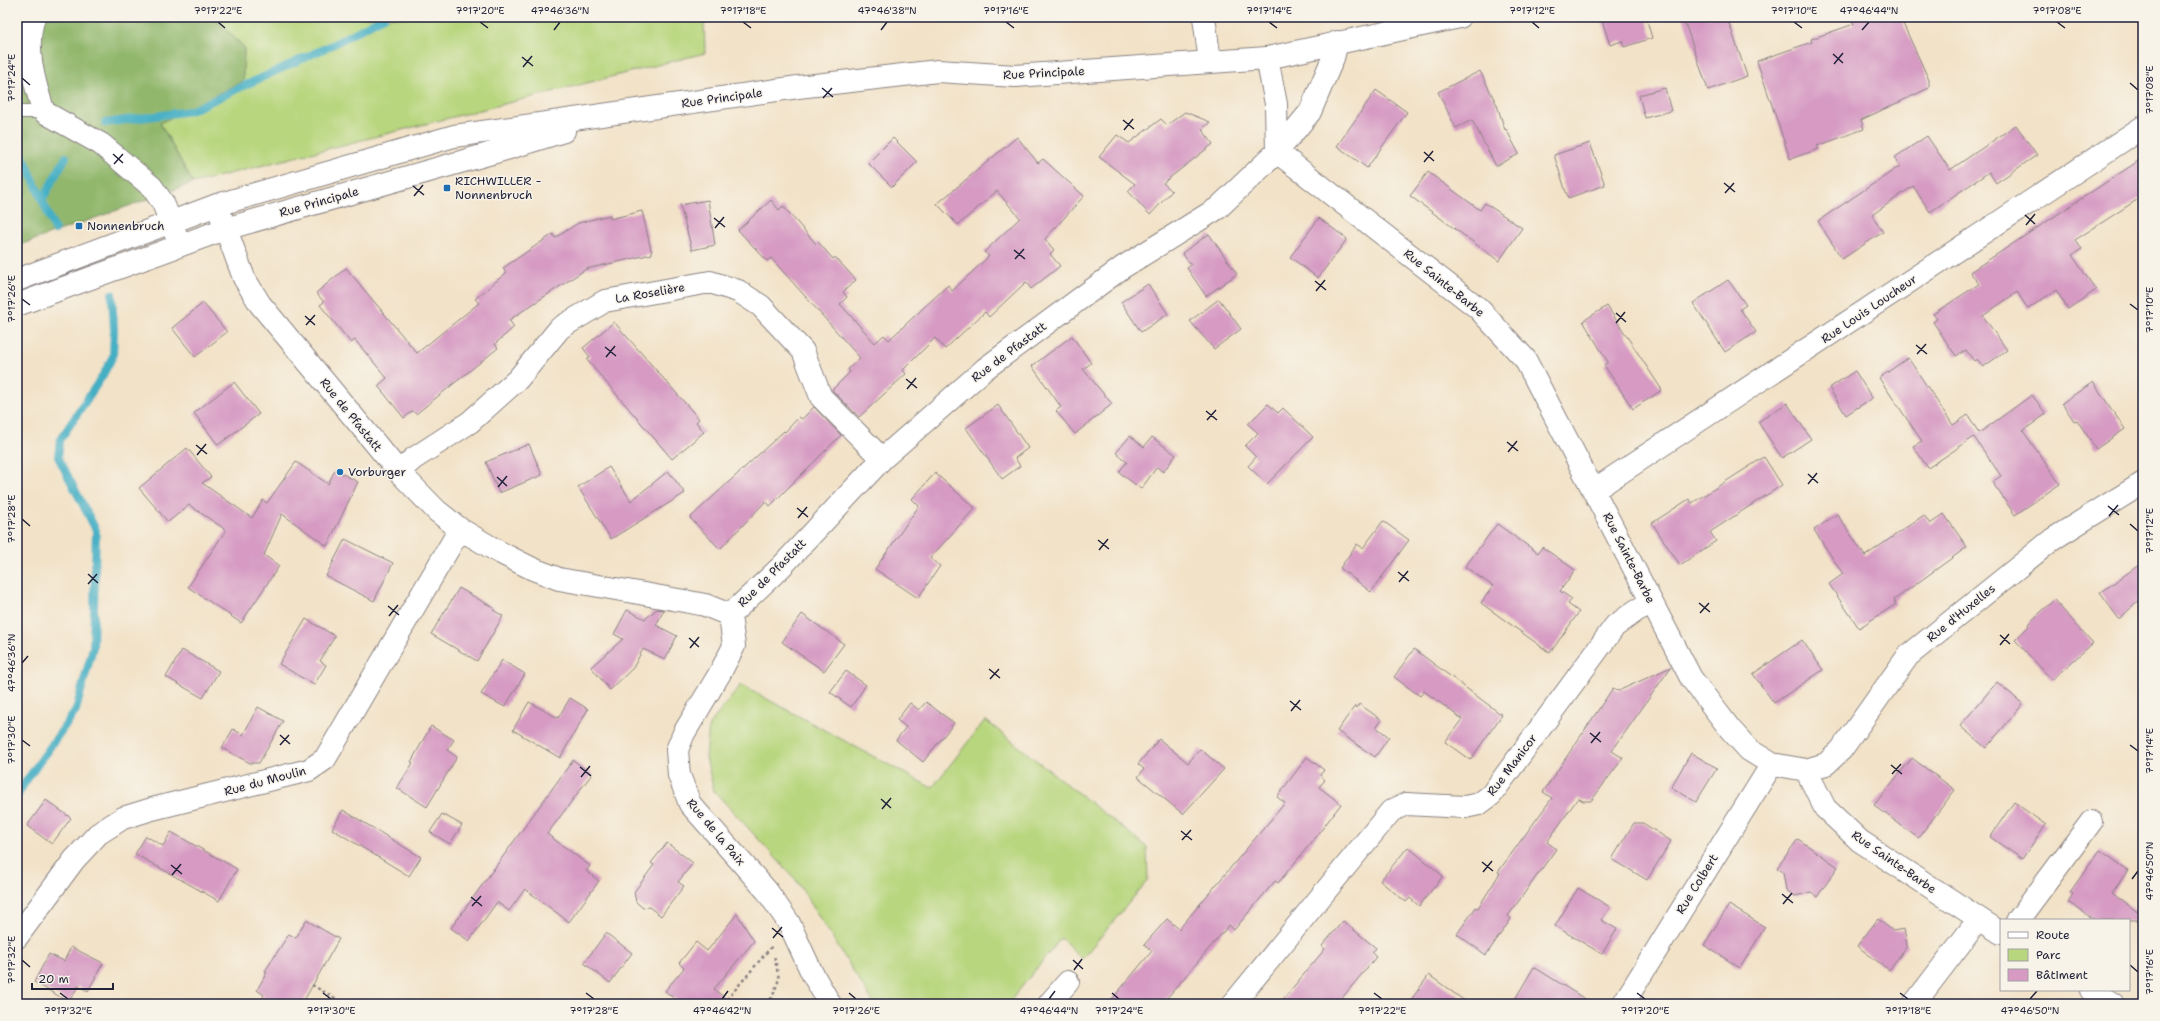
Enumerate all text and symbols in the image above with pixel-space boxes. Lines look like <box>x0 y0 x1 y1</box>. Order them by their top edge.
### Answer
text: 7°17'22"E <box>194 4 242 17</box>
text: 7°17'20"E <box>455 4 505 17</box>
text: 47°46'36"N <box>531 4 589 17</box>
text: 7°17'18"E <box>720 4 766 17</box>
text: 47°46'38"N <box>857 4 917 17</box>
text: 7°17'16"E <box>983 4 1029 17</box>
text: 7°17'14"E <box>1246 4 1292 17</box>
text: 7°17'12"E <box>1509 4 1555 17</box>
text: 7°17'10"E <box>1771 4 1817 17</box>
text: 47°46'44"N <box>1840 4 1898 17</box>
text: 7°17'08"E <box>2033 4 2081 17</box>
text: 7°17'24"E <box>5 54 18 102</box>
street label: Rue Principale <box>1003 63 1085 83</box>
text: 7°17'08"E <box>2143 66 2156 114</box>
street label: Rue Principale <box>680 84 764 112</box>
place label: RICHWILLER - Nonnenbruch <box>455 173 542 203</box>
street label: Rue Principale <box>277 183 361 221</box>
marker: RICHWILLER - Nonnenbruch <box>442 183 452 193</box>
place label: Nonnenbruch <box>87 218 164 234</box>
marker: Nonnenbruch <box>74 221 84 231</box>
street label: Rue Sainte-Barbe <box>1400 245 1488 321</box>
street label: Rue Louis Loucheur <box>1818 271 1920 347</box>
text: 7°17'26"E <box>5 275 18 323</box>
street label: La Roselière <box>614 279 686 307</box>
text: 7°17'10"E <box>2143 287 2156 333</box>
street label: Rue de Pfastatt <box>968 318 1050 386</box>
street label: Rue de Pfastatt <box>316 375 386 455</box>
place label: Vorburger <box>348 464 407 480</box>
marker: Vorburger <box>335 467 345 477</box>
text: 7°17'28"E <box>5 495 18 543</box>
text: 7°17'12"E <box>2143 508 2156 554</box>
street label: Rue Sainte-Barbe <box>1599 510 1659 606</box>
street label: Rue de Pfastatt <box>734 535 810 611</box>
street label: Rue d'Huxelles <box>1923 580 1999 646</box>
text: 47°46'36"N <box>5 634 18 692</box>
text: 7°17'30"E <box>5 715 18 765</box>
text: 7°17'14"E <box>2143 728 2156 774</box>
street label: Rue Manicor <box>1483 730 1541 799</box>
street label: Rue du Moulin <box>222 762 308 800</box>
street label: Rue de la Paix <box>683 795 749 869</box>
street label: Rue Sainte-Barbe <box>1849 827 1940 897</box>
text: 47°46'50"N <box>2143 842 2156 900</box>
street label: Rue Colbert <box>1672 851 1722 917</box>
legend <box>2000 919 2130 991</box>
text: Route <box>2036 927 2070 943</box>
text: 7°17'32"E <box>5 936 18 984</box>
text: Parc <box>2036 947 2061 963</box>
text: 7°17'16"E <box>2143 949 2156 995</box>
scale bar <box>32 965 113 991</box>
text: Bâtiment <box>2036 967 2088 983</box>
text: 20 m <box>38 971 69 987</box>
text: 7°17'32"E <box>44 1004 92 1017</box>
text: 7°17'30"E <box>306 1004 356 1017</box>
text: 7°17'28"E <box>570 1004 618 1017</box>
text: 47°46'42"N <box>693 1004 751 1017</box>
text: 7°17'26"E <box>832 1004 880 1017</box>
text: 47°46'44"N <box>1020 1004 1078 1017</box>
text: 7°17'24"E <box>1095 1004 1143 1017</box>
text: 7°17'22"E <box>1358 1004 1406 1017</box>
text: 7°17'20"E <box>1620 1004 1670 1017</box>
text: 7°17'18"E <box>1885 1004 1931 1017</box>
text: 47°46'50"N <box>2001 1004 2059 1017</box>

